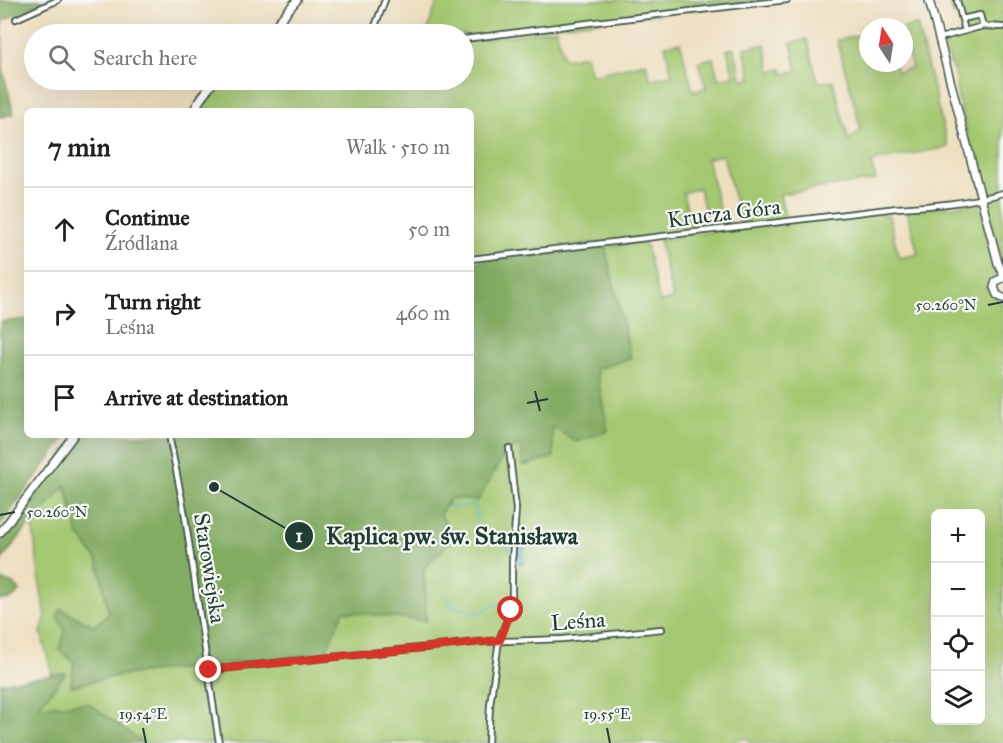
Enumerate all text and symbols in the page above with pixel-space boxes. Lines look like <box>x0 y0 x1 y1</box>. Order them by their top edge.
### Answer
north arrow <box>859 18 913 72</box>
search box <box>24 24 474 90</box>
icon: search <box>45 41 78 74</box>
text: Search here <box>93 44 197 71</box>
text: 7 min <box>48 131 111 163</box>
text: Walk · 510 m <box>346 135 450 159</box>
street label: Krucza Góra <box>666 193 783 233</box>
text: Continue <box>105 204 190 231</box>
icon: ahead <box>48 213 81 246</box>
text: 50 m <box>408 217 450 241</box>
text: Źródlana <box>105 231 178 255</box>
text: Turn right <box>105 288 201 315</box>
text: 50.260°N <box>916 296 977 314</box>
icon: right <box>48 297 81 330</box>
text: 460 m <box>396 301 450 325</box>
text: Leśna <box>105 315 155 339</box>
icon: arrive <box>48 381 81 414</box>
text: Arrive at destination <box>105 384 288 411</box>
text: 50.260°N <box>27 503 88 521</box>
map controls <box>931 509 985 725</box>
button: + <box>931 509 985 563</box>
street label: Starowiejska <box>188 511 232 626</box>
callout: Kaplica pw. św. Stanisława <box>284 515 590 557</box>
text: Kaplica pw. św. Stanisława <box>326 521 579 551</box>
text: 1 <box>295 525 303 547</box>
button: − <box>931 563 985 617</box>
route start <box>497 596 523 622</box>
street label: Leśna <box>550 606 607 636</box>
button: locate <box>931 617 985 671</box>
route end <box>195 656 221 682</box>
button: layers <box>931 671 985 725</box>
text: 19.54°E <box>119 705 167 723</box>
text: 19.55°E <box>584 705 631 723</box>

